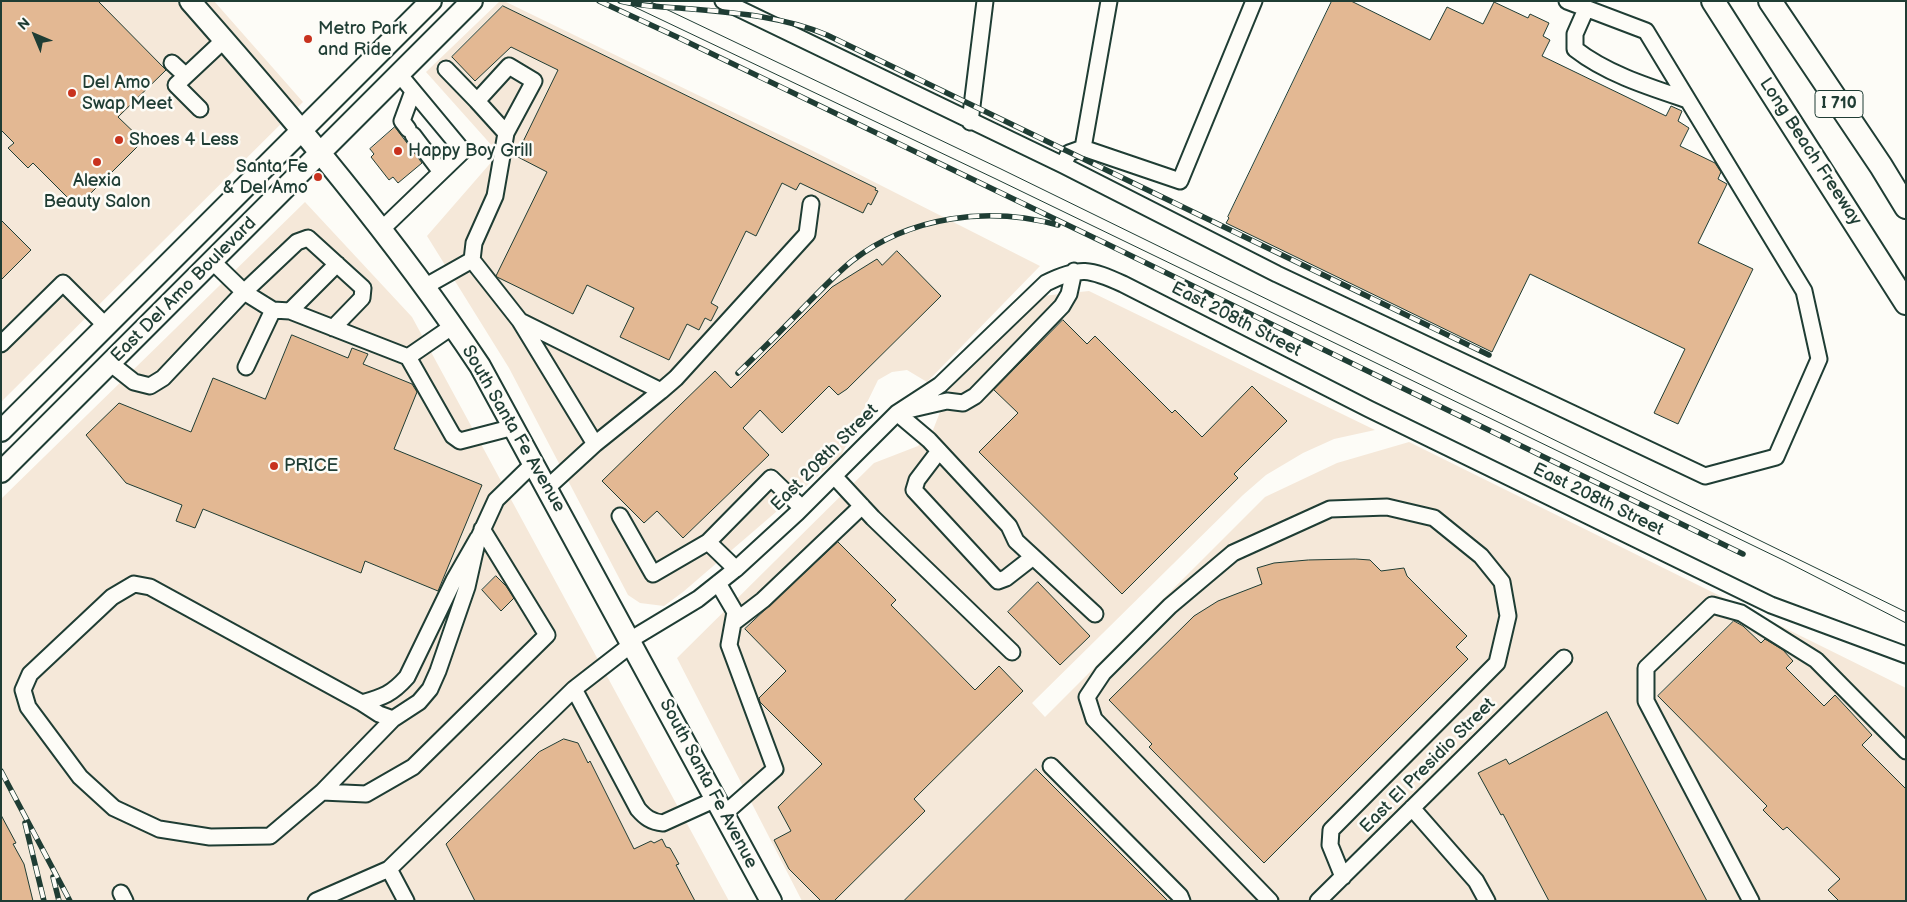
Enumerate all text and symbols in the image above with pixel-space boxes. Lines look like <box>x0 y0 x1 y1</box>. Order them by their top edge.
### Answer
north arrow <box>10 10 60 60</box>
text: N <box>14 14 34 34</box>
place label: Metro Park and Ride <box>318 18 407 60</box>
marker: Metro Park and Ride <box>302 33 314 45</box>
place label: Del Amo Swap Meet <box>82 72 173 115</box>
street label: Long Beach Freeway <box>1754 74 1866 230</box>
marker: Del Amo Swap Meet <box>66 87 78 99</box>
road number: I 710 <box>1815 90 1863 118</box>
place label: Shoes 4 Less <box>129 129 239 151</box>
marker: Shoes 4 Less <box>113 134 125 146</box>
place label: Happy Boy Grill <box>408 140 533 162</box>
marker: Happy Boy Grill <box>392 145 404 157</box>
marker: Alexia Beauty Salon <box>91 156 103 168</box>
place label: Santa Fe & Del Amo <box>223 156 308 198</box>
place label: Alexia Beauty Salon <box>43 170 151 212</box>
marker: Santa Fe & Del Amo <box>312 171 324 183</box>
street label: East Del Amo Boulevard <box>107 213 261 367</box>
street label: East 208th Street <box>1167 278 1305 362</box>
street label: South Santa Fe Avenue <box>456 342 570 516</box>
street label: East 208th Street <box>767 400 883 516</box>
place label: PRICE <box>284 455 338 477</box>
street label: East 208th Street <box>1529 459 1667 541</box>
marker: PRICE <box>268 460 280 472</box>
street label: East El Presidio Street <box>1356 694 1500 838</box>
street label: South Santa Fe Avenue <box>654 696 762 872</box>

